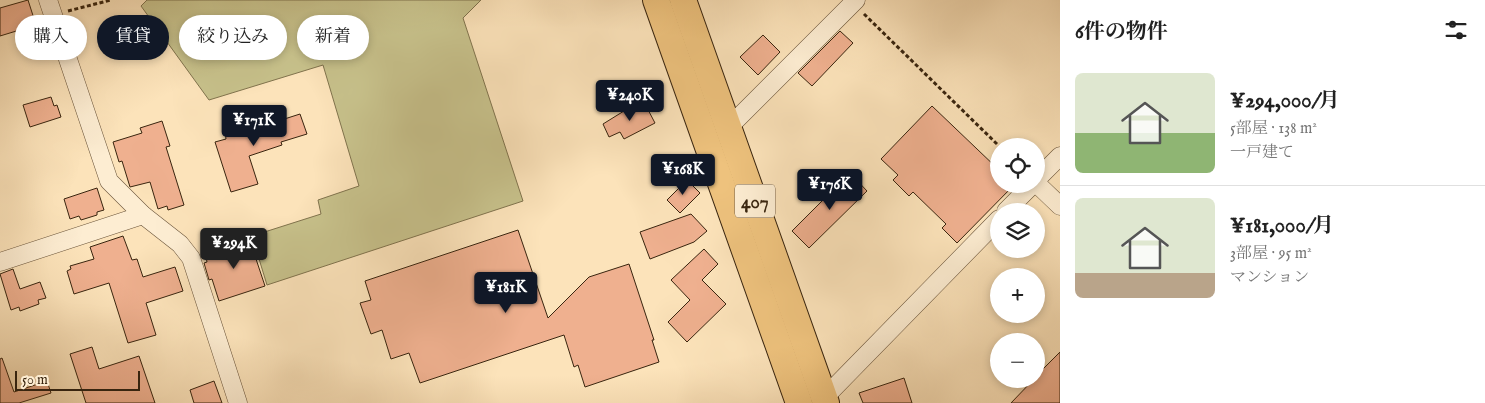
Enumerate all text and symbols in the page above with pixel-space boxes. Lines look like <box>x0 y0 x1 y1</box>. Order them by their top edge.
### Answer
chip: 購入 <box>15 15 87 60</box>
chip: 賃貸 <box>97 15 169 60</box>
chip: 絞り込み <box>179 15 287 60</box>
chip: 新着 <box>297 15 369 60</box>
icon: filters <box>1442 16 1470 44</box>
text: 6件の物件 <box>1075 19 1168 46</box>
pin: ¥240K <box>595 80 665 122</box>
text: ¥240K <box>607 86 653 106</box>
text: ¥294,000/月 <box>1230 88 1340 115</box>
icon: home <box>1115 93 1175 153</box>
pin: ¥171K <box>219 104 289 147</box>
text: ¥171K <box>233 111 275 131</box>
text: 5部屋 · 138 m² <box>1230 119 1317 139</box>
map controls <box>990 138 1045 388</box>
button: locate <box>990 138 1045 193</box>
text: 一戸建て <box>1230 143 1294 163</box>
pin: ¥168K <box>648 154 718 196</box>
text: ¥168K <box>662 160 704 180</box>
pin: ¥176K <box>795 168 865 211</box>
text: ¥176K <box>808 175 852 195</box>
road number: 407 <box>735 185 775 218</box>
button: layers <box>990 203 1045 258</box>
text: ¥181,000/月 <box>1230 213 1334 240</box>
icon: home <box>1115 218 1175 278</box>
pin: ¥294K <box>199 228 269 270</box>
text: ¥294K <box>211 234 257 254</box>
text: 3部屋 · 95 m² <box>1230 244 1312 264</box>
button: + <box>990 268 1045 323</box>
text: マンション <box>1230 268 1309 288</box>
pin: ¥181K <box>471 272 541 314</box>
text: ¥181K <box>485 278 527 298</box>
button: − <box>990 333 1045 388</box>
scale bar <box>15 368 140 391</box>
text: 50 m <box>22 371 48 389</box>

